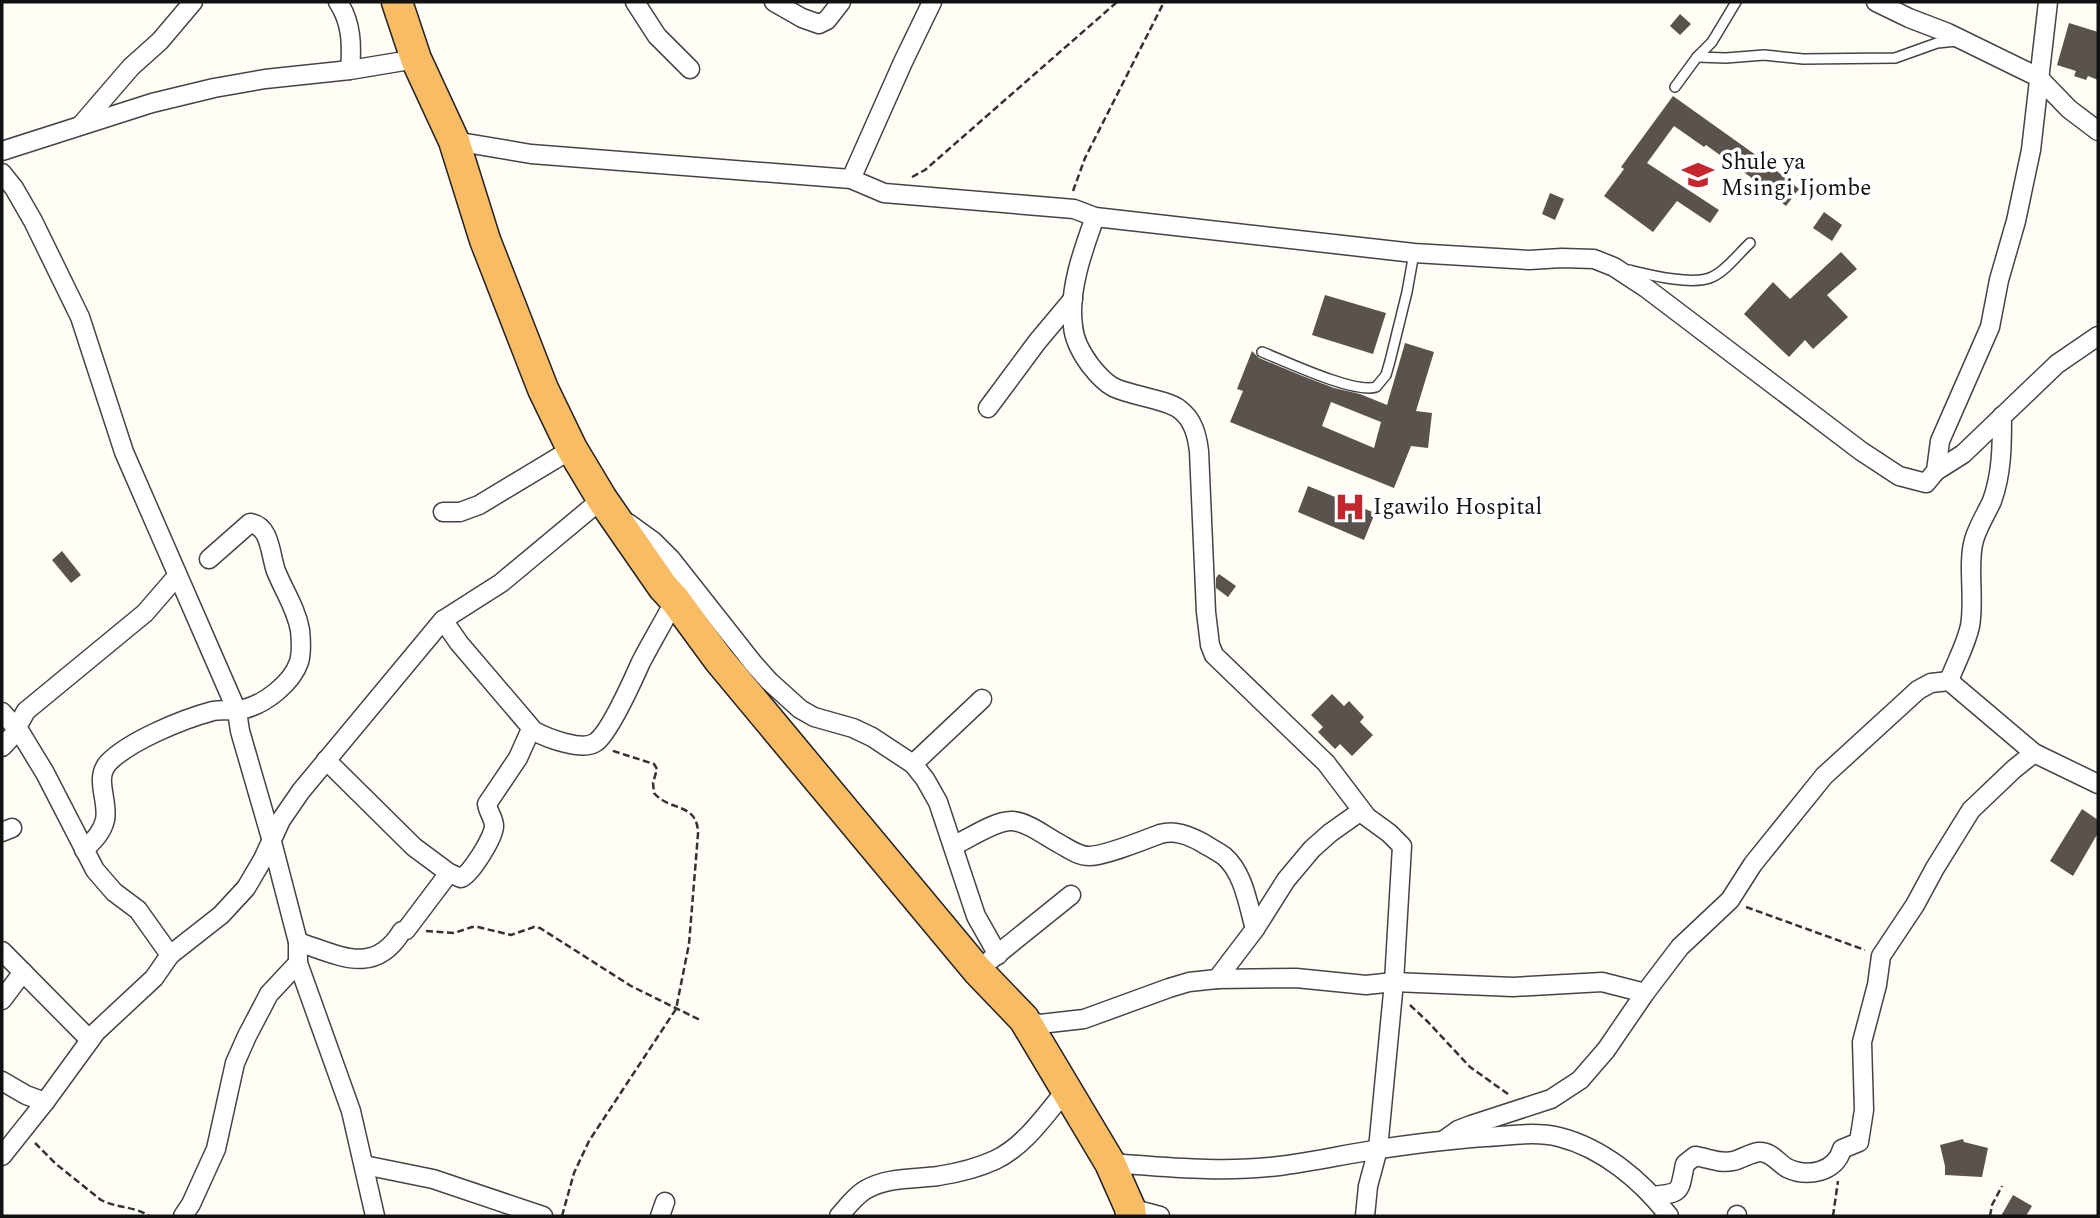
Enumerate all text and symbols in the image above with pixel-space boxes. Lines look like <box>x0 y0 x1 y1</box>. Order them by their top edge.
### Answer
place label: Shule ya Msingi Ijombe <box>1721 145 1871 206</box>
school or university icon: Shule ya Msingi Ijombe <box>1681 158 1715 192</box>
hospital icon: Igawilo Hospital <box>1333 490 1367 524</box>
place label: Igawilo Hospital <box>1373 490 1542 525</box>

